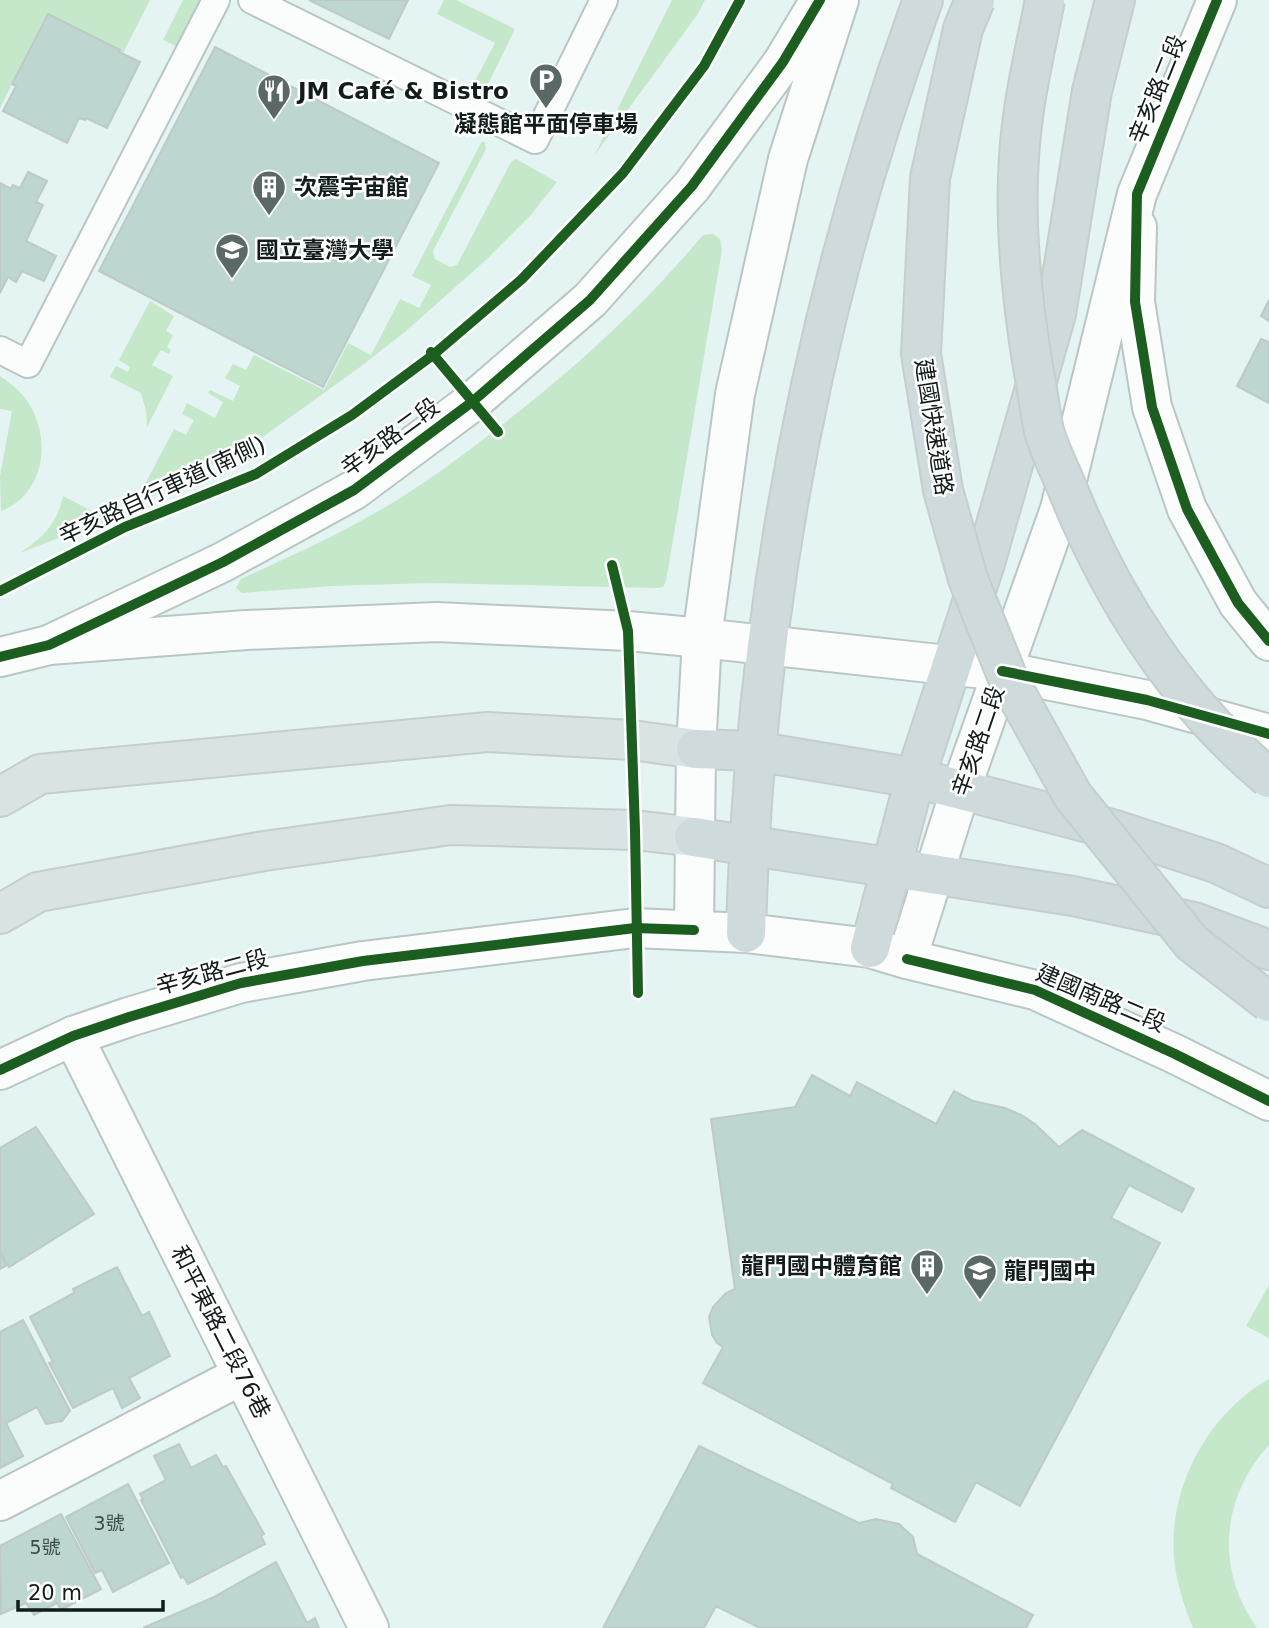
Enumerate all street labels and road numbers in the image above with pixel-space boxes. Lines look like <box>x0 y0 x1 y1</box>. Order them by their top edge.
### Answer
street label: 辛亥路二段 <box>1123 31 1191 147</box>
street label: 建國快速道路 <box>910 357 958 497</box>
street label: 辛亥路二段 <box>336 393 444 481</box>
street label: 辛亥路自行車道(南側) <box>55 431 269 549</box>
street label: 辛亥路二段 <box>947 682 1009 800</box>
street label: 辛亥路二段 <box>153 945 271 999</box>
street label: 建國南路二段 <box>1032 959 1170 1037</box>
street label: 和平東路二段76巷 <box>166 1241 276 1423</box>

